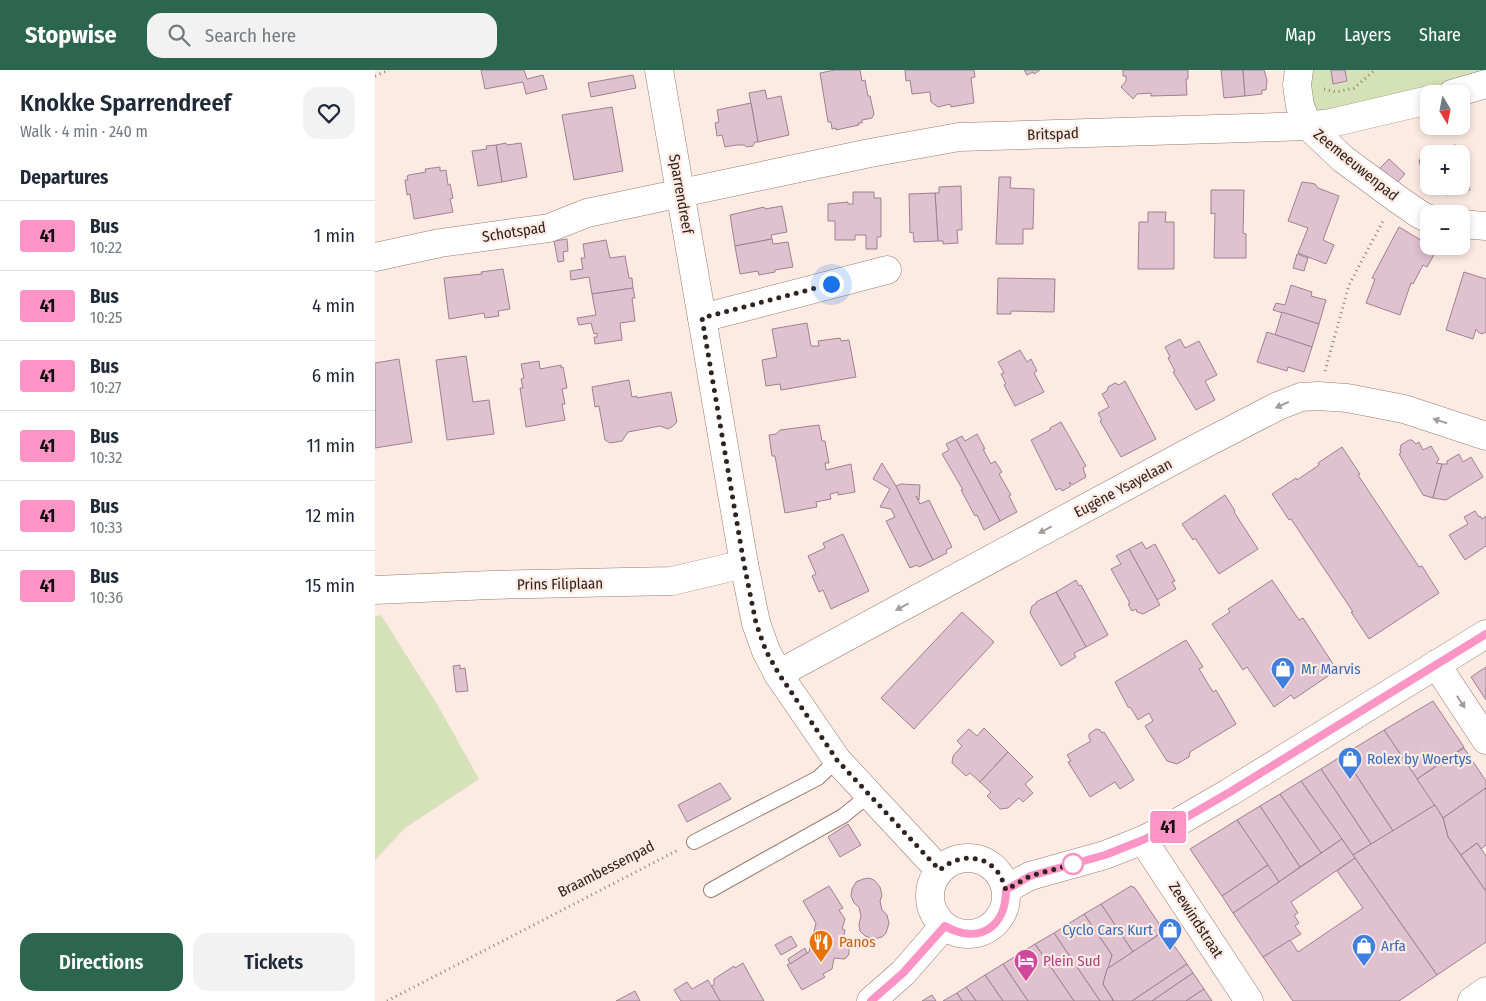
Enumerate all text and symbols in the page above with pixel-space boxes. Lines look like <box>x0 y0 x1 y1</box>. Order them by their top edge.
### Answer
search box <box>147 13 497 58</box>
text: Stopwise <box>25 21 117 49</box>
icon: search <box>165 21 193 49</box>
text: Search here <box>205 24 296 47</box>
text: Map <box>1285 24 1316 46</box>
text: Layers <box>1344 24 1391 46</box>
text: Share <box>1419 24 1461 46</box>
north arrow <box>1420 85 1470 135</box>
map controls <box>1420 85 1470 255</box>
button: heart <box>303 87 355 139</box>
text: Knokke Sparrendreef <box>20 89 231 117</box>
text: Walk · 4 min · 240 m <box>20 122 148 141</box>
street label: Britspad <box>1027 124 1079 144</box>
street label: Zeemeeuwenpad <box>1310 125 1402 205</box>
button: + <box>1420 145 1470 195</box>
street label: Sparrendreef <box>665 153 697 236</box>
text: Departures <box>20 166 108 189</box>
button: − <box>1420 205 1470 255</box>
text: Bus <box>90 215 119 238</box>
street label: Schotspad <box>481 218 547 246</box>
text: 1 min <box>314 224 355 247</box>
text: 41 <box>40 225 55 247</box>
text: 10:22 <box>90 238 122 257</box>
your location <box>819 272 844 297</box>
text: Bus <box>90 285 119 308</box>
text: 4 min <box>312 294 355 317</box>
text: 41 <box>40 295 55 317</box>
text: 10:25 <box>90 308 122 327</box>
text: Bus <box>90 355 119 378</box>
text: 6 min <box>312 364 355 387</box>
text: 41 <box>40 365 55 387</box>
text: 10:27 <box>90 378 121 397</box>
one-way arrow <box>1275 401 1289 409</box>
one-way arrow <box>1432 417 1447 424</box>
text: Bus <box>90 425 119 448</box>
text: 11 min <box>307 434 355 457</box>
text: 41 <box>40 435 55 457</box>
text: 10:32 <box>90 448 122 467</box>
street label: Eugène Ysayelaan <box>1071 455 1175 521</box>
text: Bus <box>90 495 119 518</box>
text: 12 min <box>305 504 355 527</box>
text: 41 <box>40 505 55 527</box>
text: 10:33 <box>90 518 123 537</box>
one-way arrow <box>1038 526 1053 534</box>
text: Bus <box>90 565 119 588</box>
text: 15 min <box>305 574 355 597</box>
street label: Prins Filiplaan <box>517 574 603 594</box>
text: 41 <box>40 575 55 597</box>
text: 10:36 <box>90 588 123 607</box>
one-way arrow <box>895 603 910 611</box>
shop icon: Mr Marvis <box>1270 656 1296 690</box>
place label: Mr Marvis <box>1301 660 1361 678</box>
one-way arrow <box>1456 696 1466 709</box>
shop icon: Rolex by Woertys <box>1337 746 1363 780</box>
place label: Rolex by Woertys <box>1367 750 1472 768</box>
line badge: 41 <box>1145 811 1191 843</box>
text: 41 <box>1160 816 1176 838</box>
street label: Braambessenpad <box>555 837 657 901</box>
unlabelled marker <box>1062 853 1084 875</box>
street label: Zeewindstraat <box>1165 879 1227 961</box>
shop icon: Cyclo Cars Kurt <box>1157 917 1183 951</box>
place label: Cyclo Cars Kurt <box>1062 921 1153 939</box>
restaurant icon: Panos <box>808 929 834 963</box>
button: Directions <box>20 933 183 991</box>
button: Tickets <box>193 933 355 991</box>
place label: Panos <box>839 933 876 951</box>
shop icon: Arfa <box>1351 933 1377 967</box>
place label: Arfa <box>1381 937 1406 955</box>
hotel icon: Plein Sud <box>1013 948 1039 982</box>
place label: Plein Sud <box>1043 952 1101 970</box>

